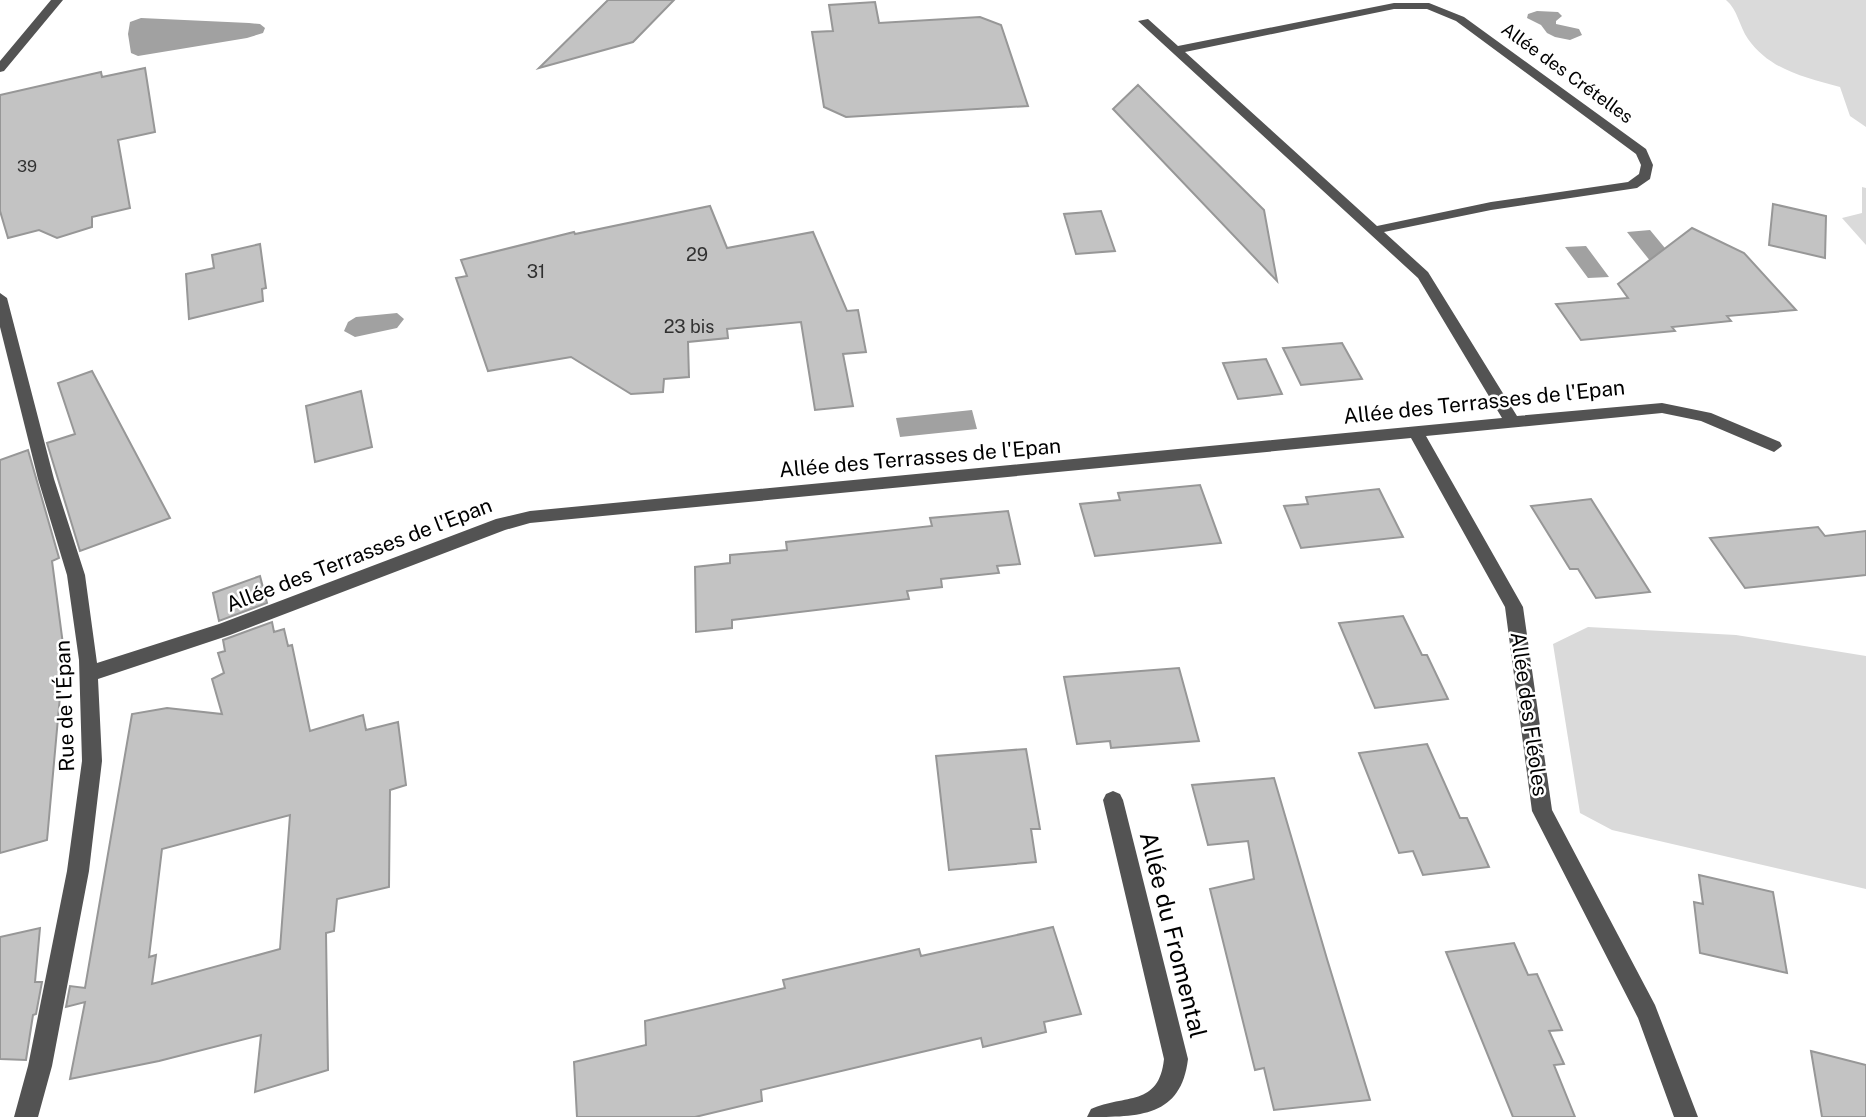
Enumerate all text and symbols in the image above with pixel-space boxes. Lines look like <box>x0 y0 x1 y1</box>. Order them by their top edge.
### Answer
street label: Allée des Crételles <box>1498 18 1637 127</box>
house number: 39 <box>17 157 37 176</box>
house number: 29 <box>686 244 708 265</box>
house number: 31 <box>527 261 545 282</box>
house number: 23 bis <box>664 316 714 337</box>
street label: Allée des Terrasses de l'Epan <box>1342 374 1626 429</box>
street label: Allée des Terrasses de l'Epan <box>778 433 1062 482</box>
street label: Allée des Terrasses de l'Epan <box>222 492 495 617</box>
street label: Allée des Fléoles <box>1506 630 1553 798</box>
street label: Rue de l'Épan <box>50 640 79 772</box>
street label: Allée du Fromental <box>1135 829 1213 1041</box>

